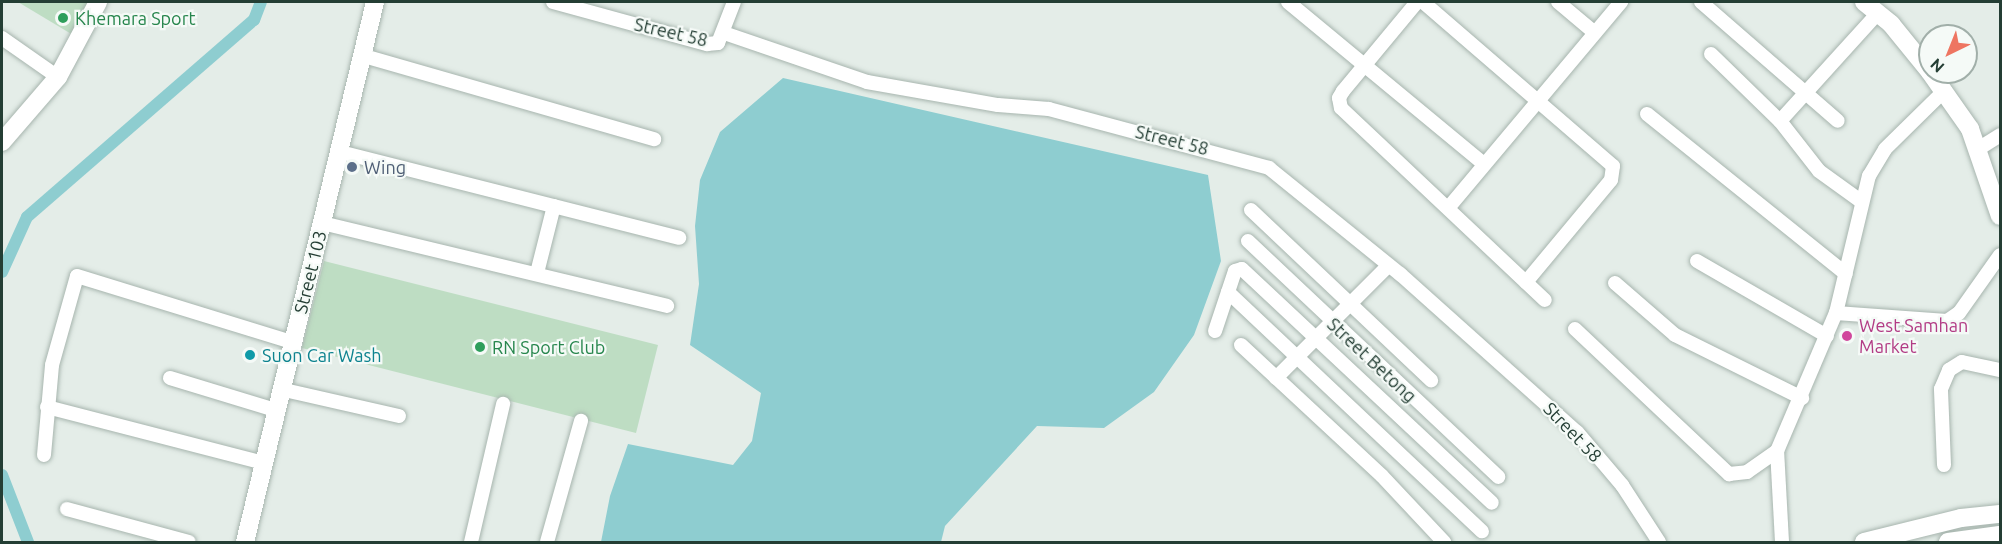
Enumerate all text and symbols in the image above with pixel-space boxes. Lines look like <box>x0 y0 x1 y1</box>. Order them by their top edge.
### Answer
place label: Khemara Sport <box>75 7 196 29</box>
marker: Khemara Sport <box>56 11 70 25</box>
street label: Street 58 <box>632 13 710 51</box>
north arrow <box>1918 24 1978 84</box>
text: N <box>1927 55 1948 76</box>
street label: Street 58 <box>1133 120 1211 160</box>
place label: Wing <box>364 156 406 178</box>
marker: Wing <box>345 160 359 174</box>
street label: Street 103 <box>289 228 331 316</box>
street label: Street Betong <box>1323 313 1421 407</box>
place label: West Samhan Market <box>1859 315 1968 358</box>
marker: West Samhan Market <box>1840 329 1854 343</box>
place label: RN Sport Club <box>492 336 605 358</box>
marker: RN Sport Club <box>473 340 487 354</box>
place label: Suon Car Wash <box>262 344 382 366</box>
marker: Suon Car Wash <box>243 348 257 362</box>
street label: Street 58 <box>1539 398 1607 466</box>

